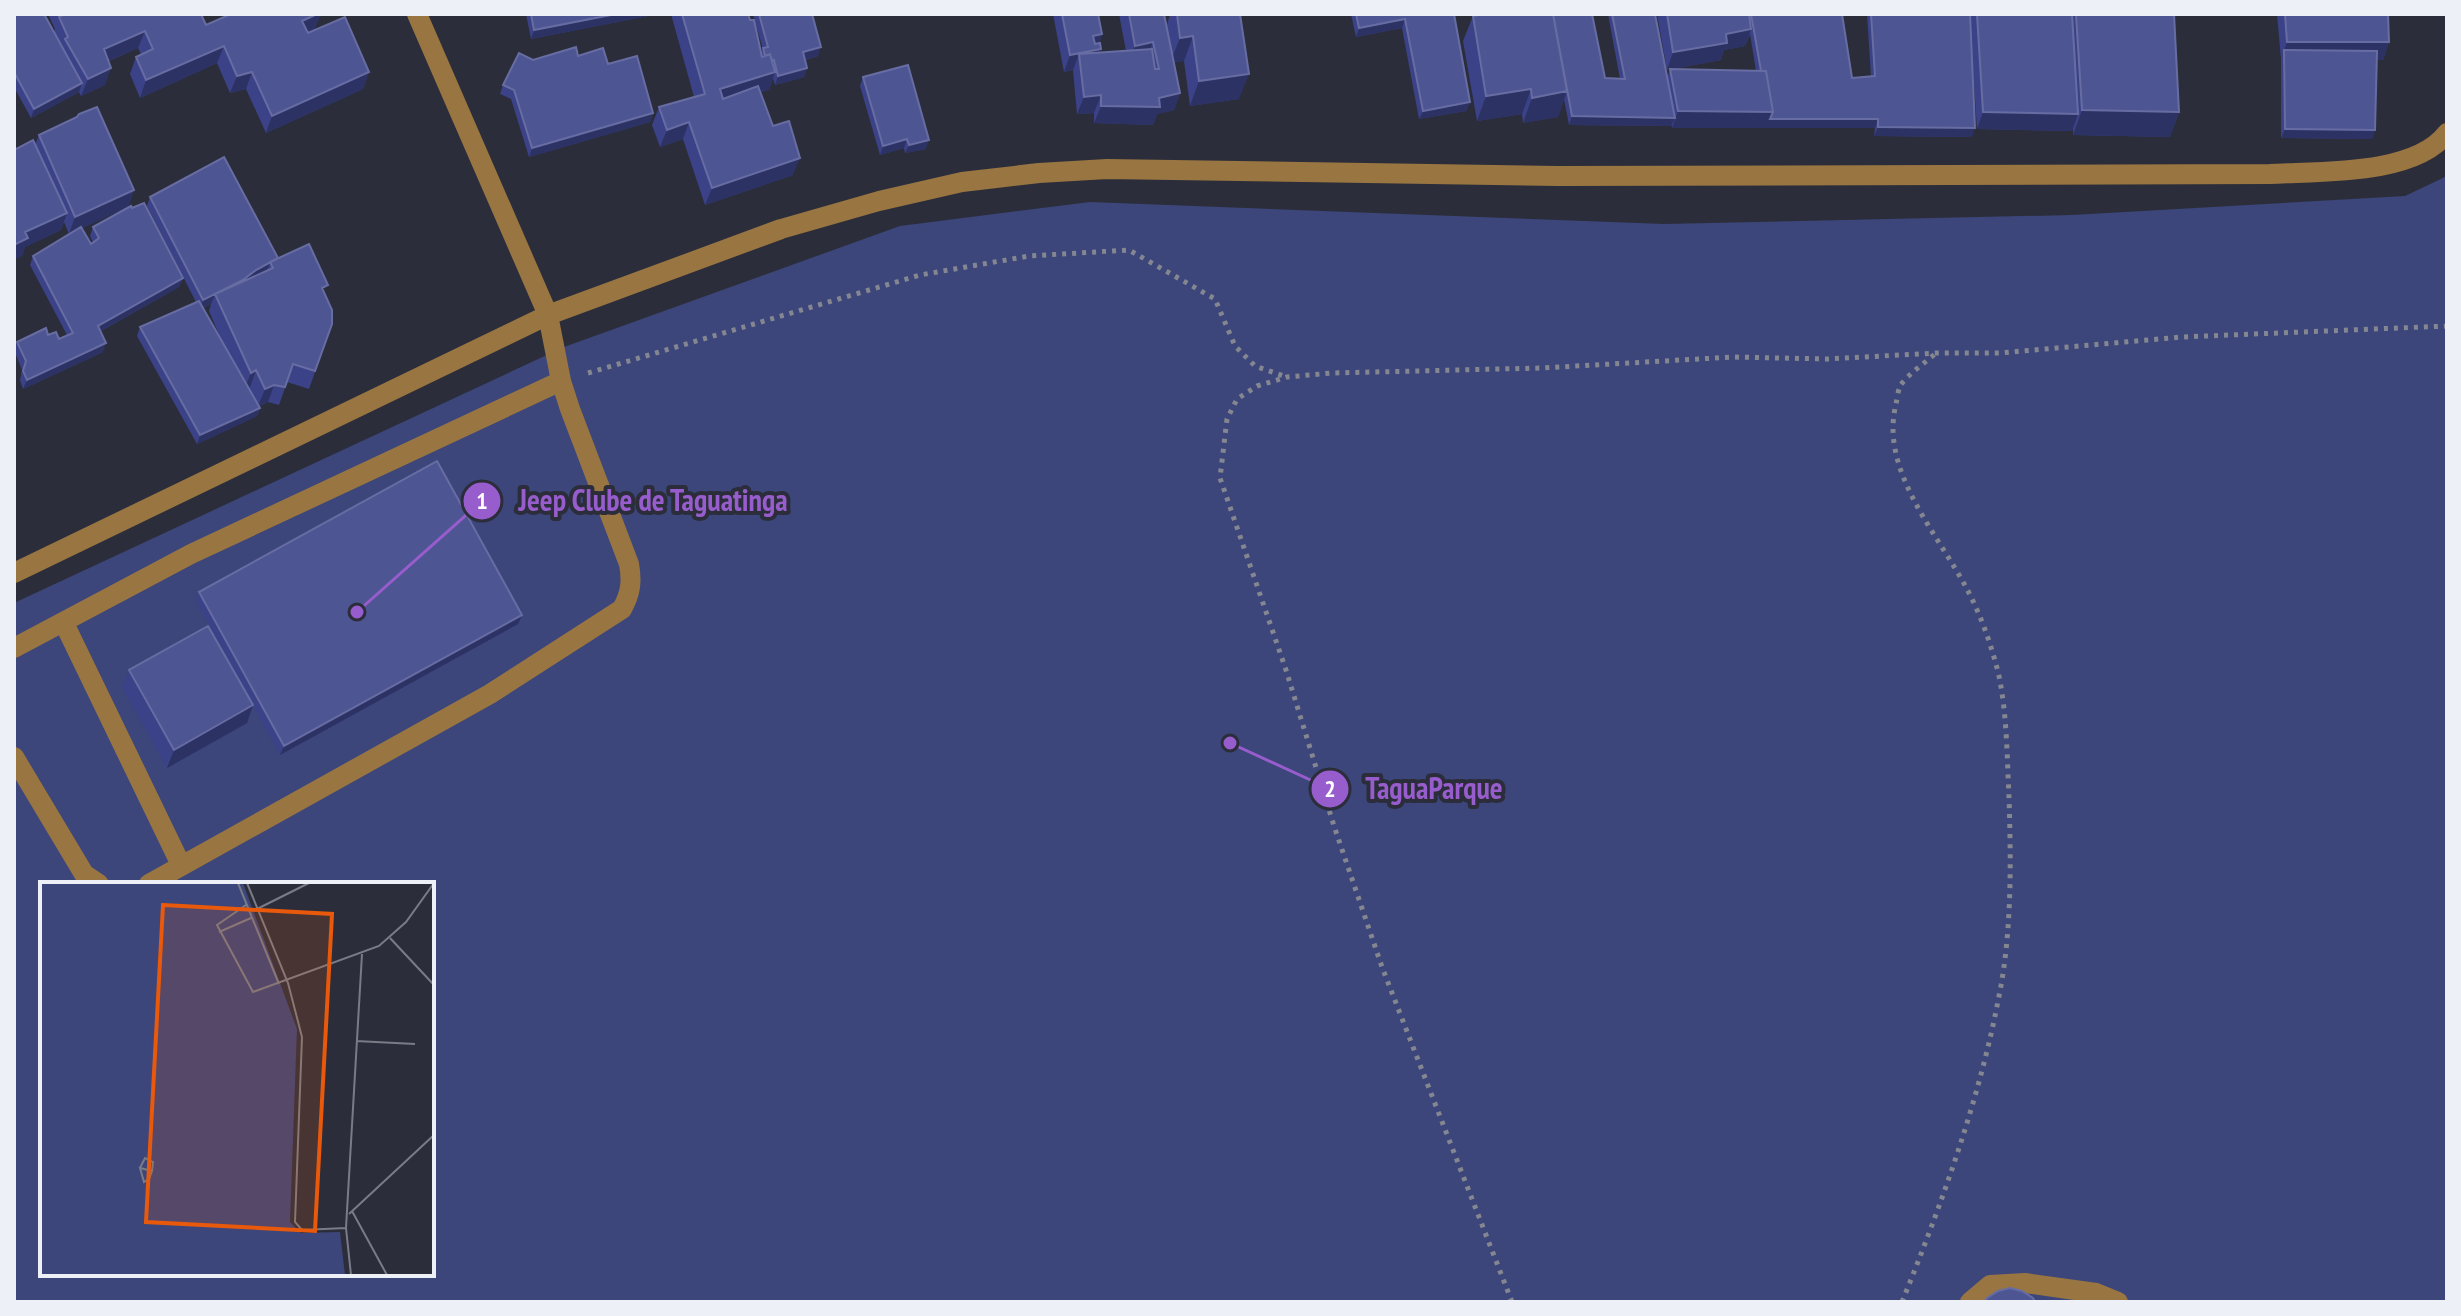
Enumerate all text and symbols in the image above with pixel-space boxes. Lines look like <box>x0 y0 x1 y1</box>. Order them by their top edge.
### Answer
callout: Jeep Clube de Taguatinga <box>462 474 805 528</box>
text: Jeep Clube de Taguatinga <box>517 480 788 519</box>
text: 1 <box>476 485 488 516</box>
callout: TaguaParque <box>1310 762 1519 816</box>
text: TaguaParque <box>1365 768 1503 807</box>
text: 2 <box>1324 773 1336 804</box>
inset map <box>40 882 434 1276</box>

